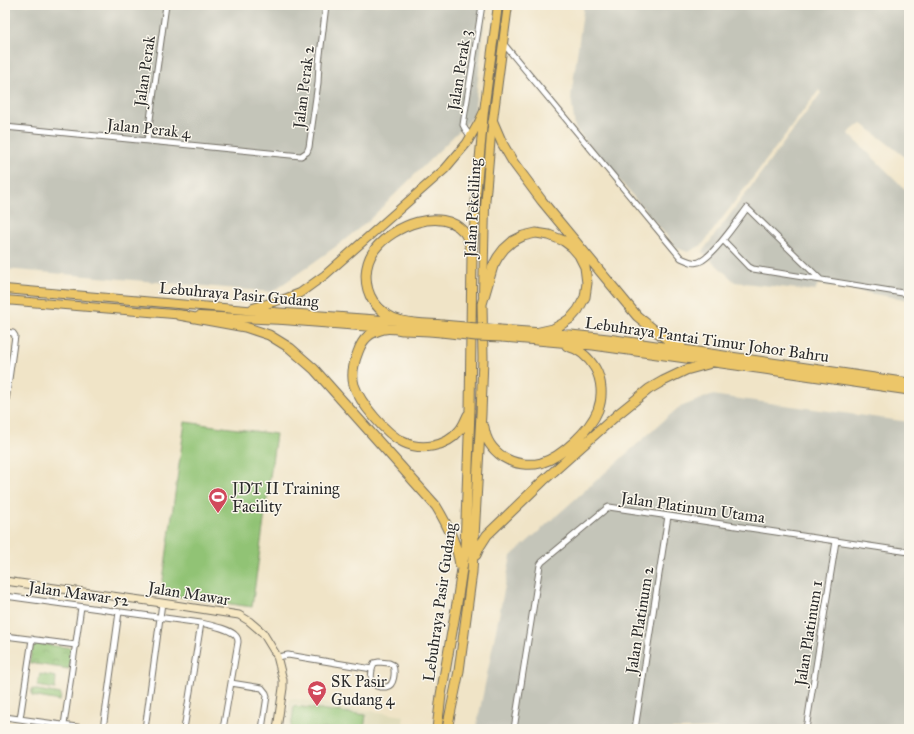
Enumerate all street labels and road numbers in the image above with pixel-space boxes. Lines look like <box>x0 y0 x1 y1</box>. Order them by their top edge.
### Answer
street label: Jalan Perak 3 <box>443 28 476 114</box>
street label: Jalan Perak <box>130 34 160 110</box>
street label: Jalan Perak 2 <box>289 45 319 132</box>
street label: Jalan Perak 4 <box>104 114 193 143</box>
street label: Jalan Pekeliling <box>460 158 486 260</box>
street label: Lebuhraya Pasir Gudang <box>158 278 320 312</box>
street label: Lebuhraya Pantai Timur Johor Bahru <box>583 313 831 367</box>
street label: Jalan Platinum Utama <box>618 488 766 528</box>
street label: Lebuhraya Pasir Gudang <box>419 521 461 683</box>
street label: Jalan Platinum 2 <box>621 565 658 677</box>
street label: Jalan Mawar 52 <box>25 577 130 611</box>
street label: Jalan Mawar <box>145 577 231 610</box>
street label: Jalan Platinum 1 <box>790 579 827 689</box>

